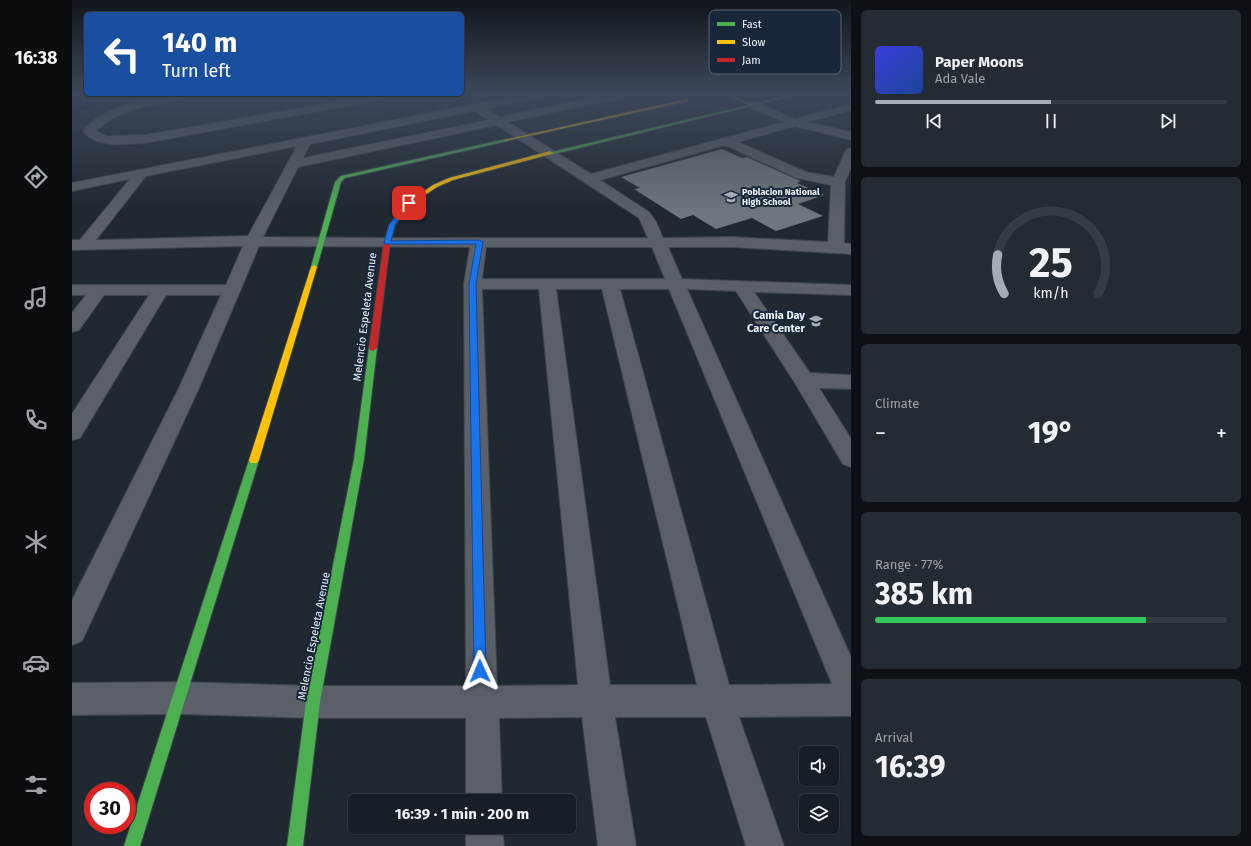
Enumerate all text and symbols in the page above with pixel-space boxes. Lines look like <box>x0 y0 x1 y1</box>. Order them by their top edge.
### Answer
legend <box>709 10 841 74</box>
text: Fast <box>742 18 762 31</box>
text: 140 m <box>162 26 238 59</box>
icon: left <box>96 28 148 80</box>
text: Slow <box>742 36 766 49</box>
text: 16:38 <box>15 47 57 69</box>
text: Paper Moons <box>935 53 1023 71</box>
text: Jam <box>742 54 761 67</box>
text: Turn left <box>162 60 231 82</box>
text: Ada Vale <box>935 71 985 86</box>
icon: previous <box>923 110 945 132</box>
icon: pause <box>1040 110 1062 132</box>
icon: next <box>1157 110 1179 132</box>
icon: directions <box>22 163 50 191</box>
pin <box>392 186 426 220</box>
place label: Poblacion National High School <box>742 187 820 207</box>
school or university icon: Poblacion National High School <box>723 189 739 205</box>
icon: arrive <box>398 192 420 214</box>
text: 25 <box>1029 238 1073 288</box>
street label: Melencio Espeleta Avenue <box>351 252 379 382</box>
icon: music <box>22 284 50 312</box>
text: km/h <box>1033 284 1069 301</box>
place label: Camia Day Care Center <box>747 309 806 335</box>
school or university icon: Camia Day Care Center <box>808 313 824 329</box>
text: Climate <box>875 396 919 411</box>
icon: phone <box>22 406 50 434</box>
text: 19° <box>1028 415 1074 451</box>
text: − <box>875 420 886 447</box>
text: + <box>1216 420 1227 447</box>
icon: climate <box>22 528 50 556</box>
text: Range · 77% <box>875 557 943 572</box>
street label: Melencio Espeleta Avenue <box>295 571 333 701</box>
text: 385 km <box>875 576 973 612</box>
icon: car <box>22 649 50 677</box>
position arrow <box>459 650 501 692</box>
text: Arrival <box>875 730 913 745</box>
map controls <box>799 746 839 834</box>
button: sound <box>799 746 839 786</box>
text: 16:39 <box>875 749 946 785</box>
icon: filters <box>22 771 50 799</box>
speed limit sign: 30 <box>84 782 136 834</box>
button: layers <box>799 794 839 834</box>
text: 16:39 · 1 min · 200 m <box>395 805 529 823</box>

